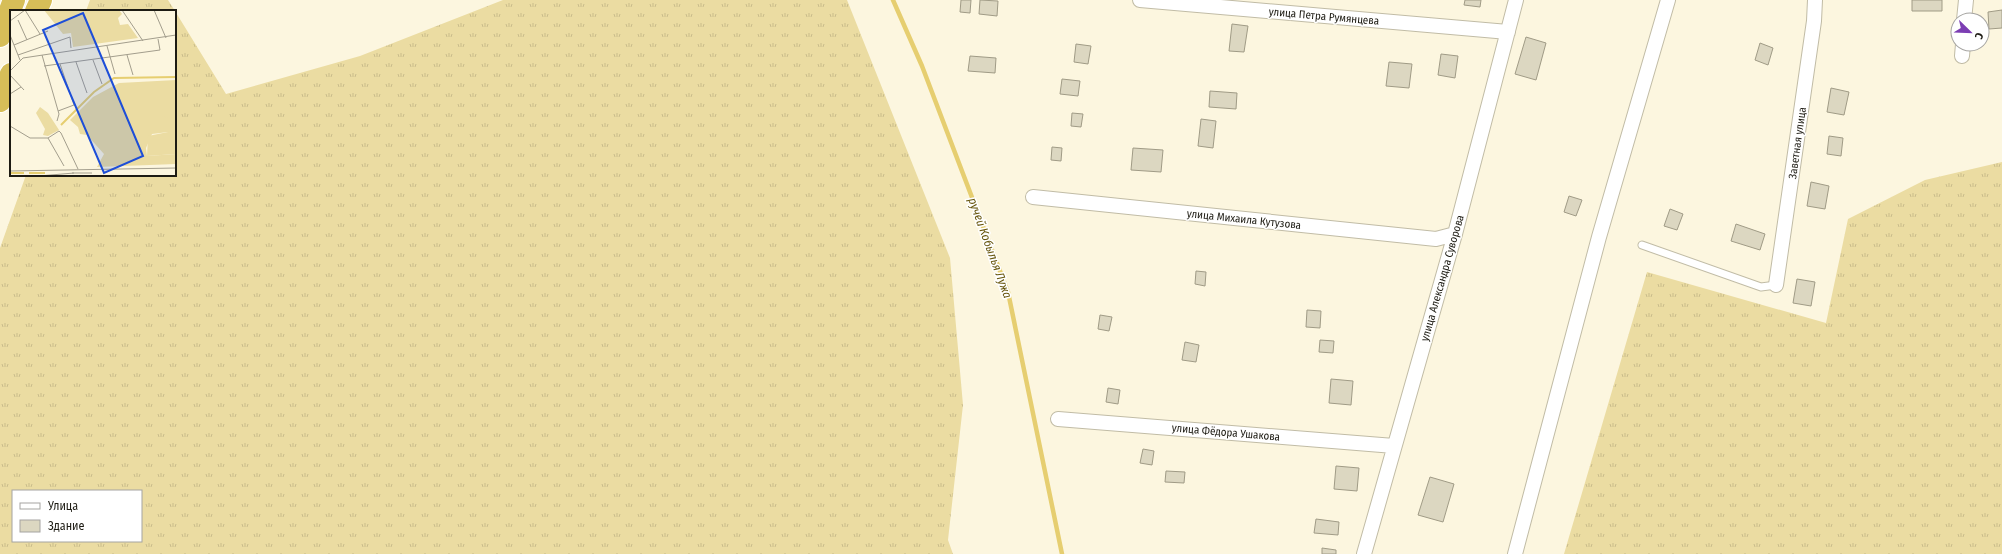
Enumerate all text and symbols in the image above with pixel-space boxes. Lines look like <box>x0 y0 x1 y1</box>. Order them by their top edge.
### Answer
street label: улица Петра Румянцева <box>1268 5 1380 28</box>
inset map <box>10 10 176 176</box>
north arrow <box>1950 12 1990 52</box>
text: С <box>1972 31 1986 41</box>
street label: Заветная улица <box>1786 106 1809 180</box>
water label: ручей Кобылья Лужа <box>965 196 1015 300</box>
street label: улица Михаила Кутузова <box>1186 207 1302 232</box>
street label: улица Александра Суворова <box>1418 213 1467 343</box>
street label: улица Фёдора Ушакова <box>1171 421 1281 444</box>
legend <box>12 490 142 542</box>
text: Улица <box>47 499 78 513</box>
text: Здание <box>48 519 84 533</box>

